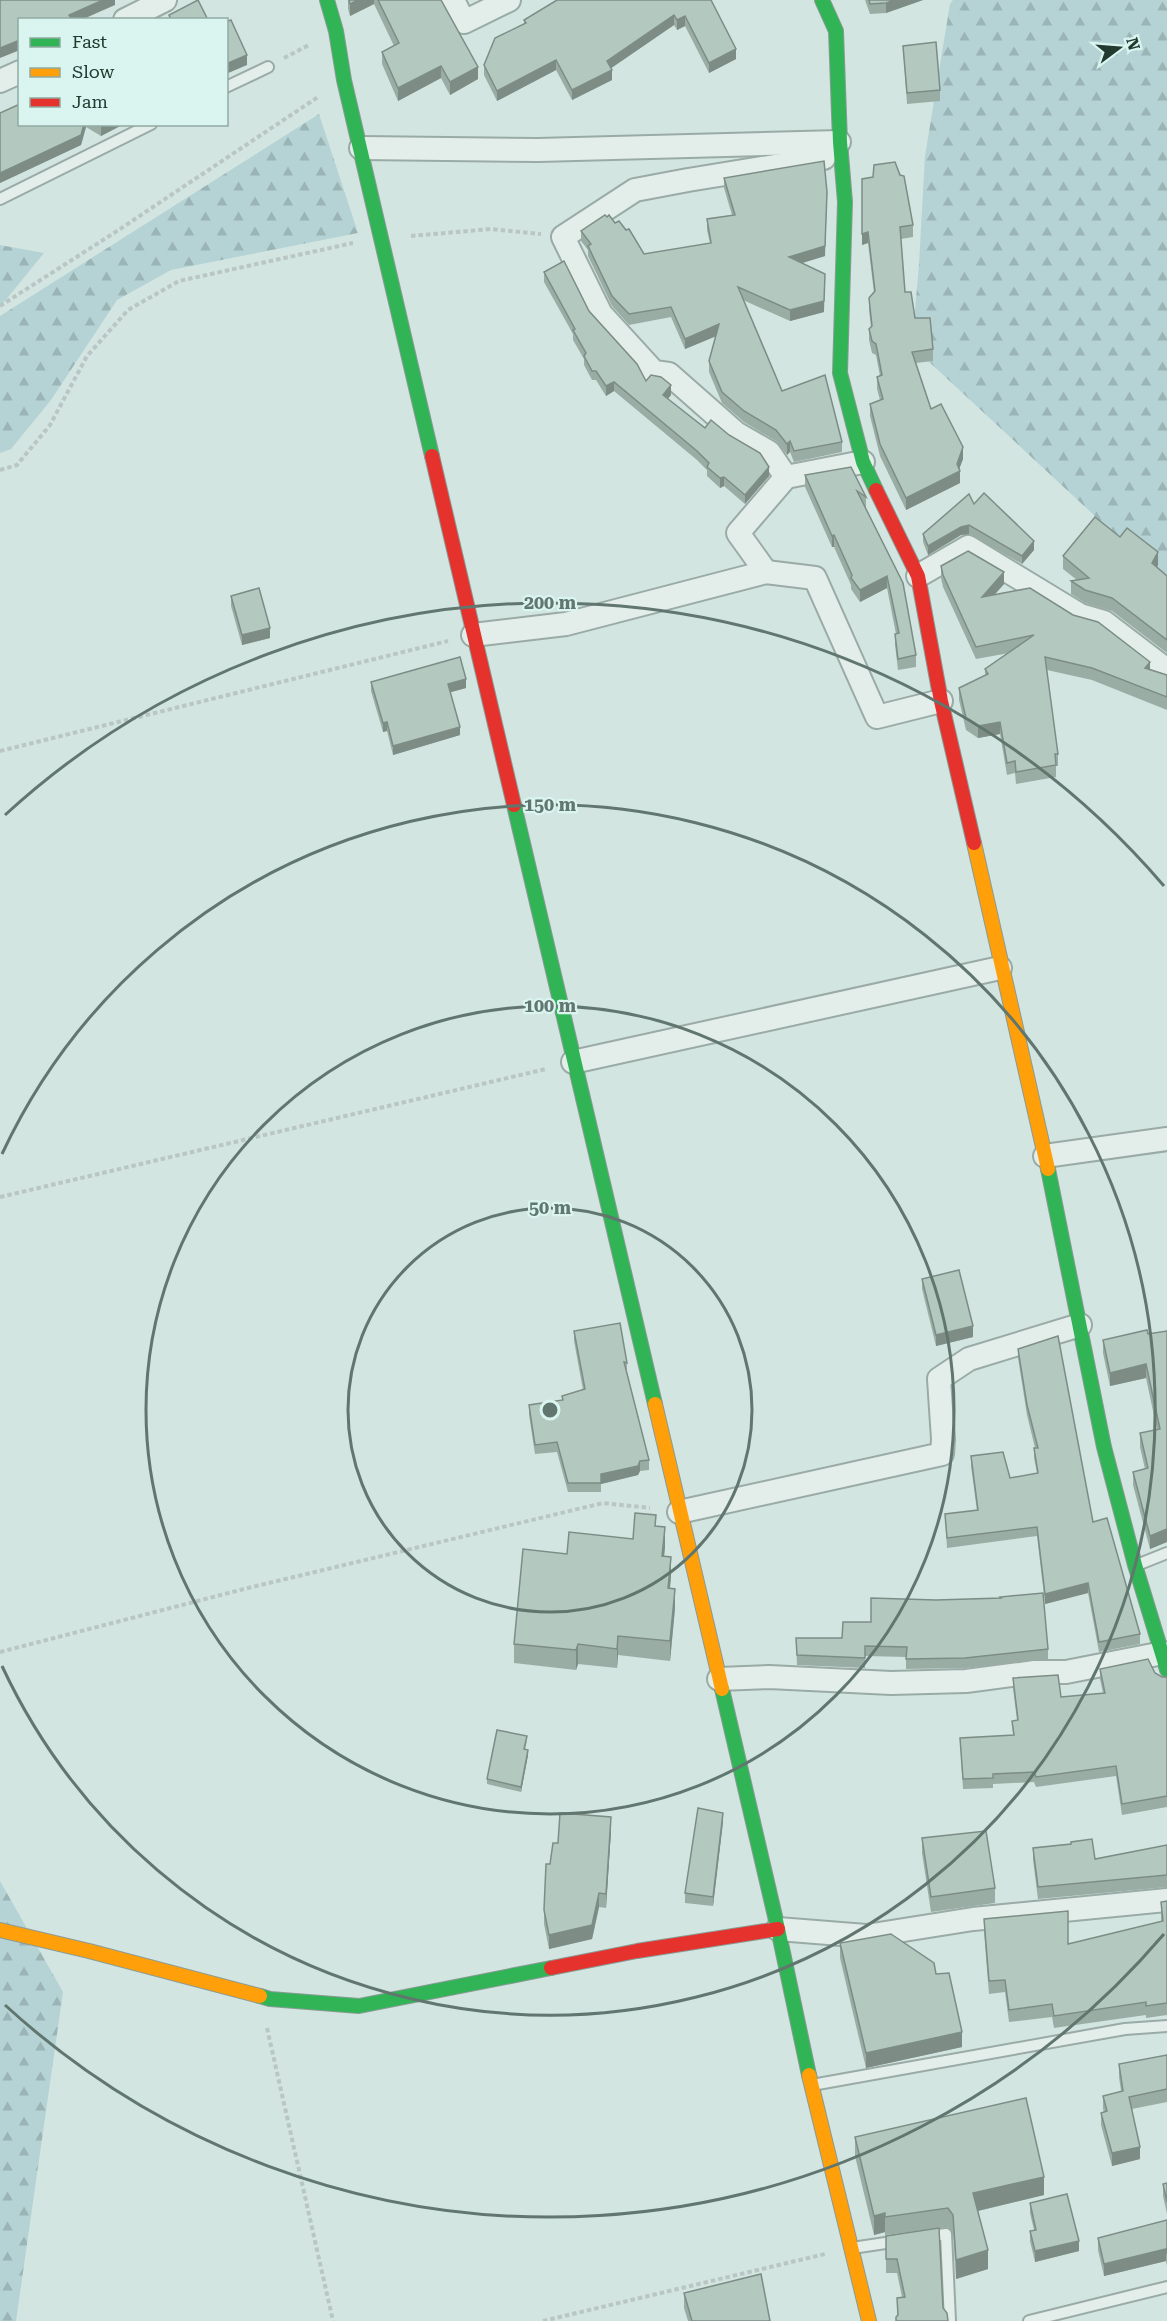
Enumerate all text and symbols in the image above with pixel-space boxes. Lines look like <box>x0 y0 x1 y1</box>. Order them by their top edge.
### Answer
legend <box>18 18 228 126</box>
north arrow <box>1089 18 1149 78</box>
text: Fast <box>72 31 107 52</box>
text: N <box>1122 35 1144 53</box>
text: Slow <box>72 61 114 82</box>
text: Jam <box>72 91 108 112</box>
text: 200 m <box>524 592 577 613</box>
text: 150 m <box>524 794 577 815</box>
text: 100 m <box>524 995 577 1016</box>
text: 50 m <box>529 1197 572 1218</box>
centre of rings <box>540 1400 560 1420</box>

